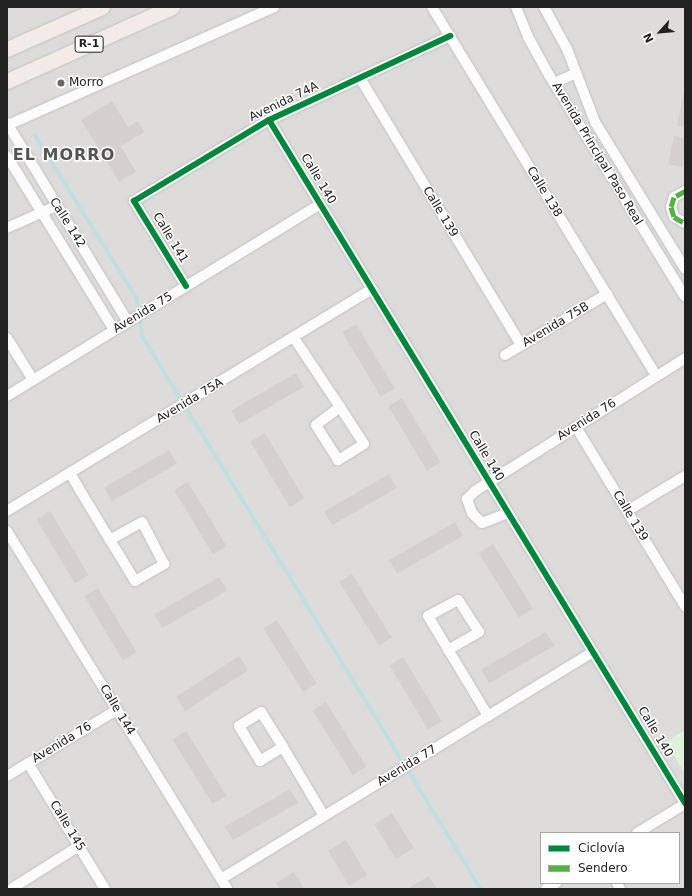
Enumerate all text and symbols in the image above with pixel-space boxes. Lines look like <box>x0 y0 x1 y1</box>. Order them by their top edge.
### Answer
north arrow <box>640 12 680 52</box>
text: N <box>641 31 657 45</box>
road number: R-1 <box>74 35 104 53</box>
place label: Morro <box>69 76 103 90</box>
marker: Morro <box>56 78 66 88</box>
street label: Avenida 74A <box>247 79 321 125</box>
street label: Avenida Principal Paso Real <box>549 80 645 228</box>
district label: EL MORRO <box>13 145 115 165</box>
street label: Calle 140 <box>297 151 339 207</box>
street label: Calle 138 <box>523 164 565 220</box>
street label: Calle 139 <box>419 184 461 240</box>
street label: Calle 142 <box>46 195 88 251</box>
street label: Calle 141 <box>149 210 191 266</box>
street label: Avenida 75 <box>111 290 175 336</box>
street label: Avenida 75B <box>520 299 592 351</box>
street label: Avenida 75A <box>154 375 226 427</box>
street label: Avenida 76 <box>555 396 619 444</box>
street label: Calle 140 <box>465 428 507 484</box>
street label: Calle 139 <box>609 488 651 544</box>
street label: Calle 144 <box>96 682 138 738</box>
street label: Calle 140 <box>634 704 676 760</box>
street label: Avenida 76 <box>30 720 94 766</box>
street label: Avenida 77 <box>375 743 439 789</box>
street label: Calle 145 <box>46 798 88 854</box>
legend <box>540 832 680 884</box>
text: Ciclovía <box>578 841 625 855</box>
text: Sendero <box>578 861 628 875</box>

